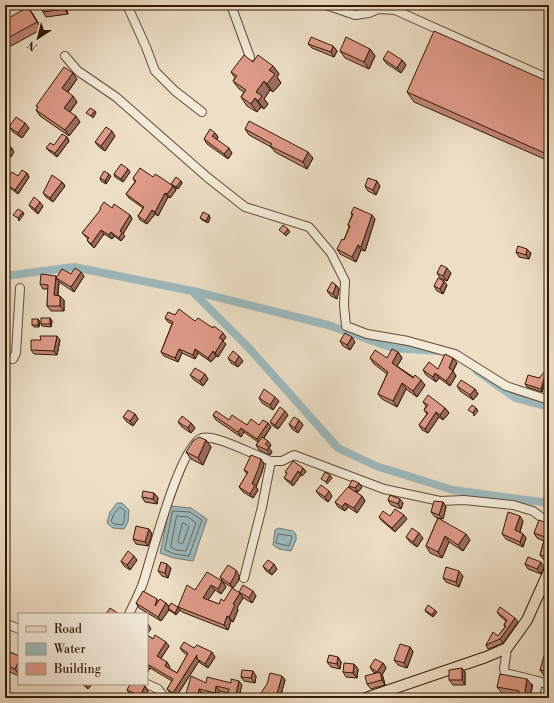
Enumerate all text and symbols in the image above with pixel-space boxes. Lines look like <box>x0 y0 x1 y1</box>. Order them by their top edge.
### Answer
north arrow <box>18 18 58 58</box>
text: N <box>25 37 40 54</box>
legend <box>18 613 148 685</box>
text: Road <box>54 622 82 637</box>
text: Water <box>53 642 86 657</box>
text: Building <box>53 662 102 677</box>

